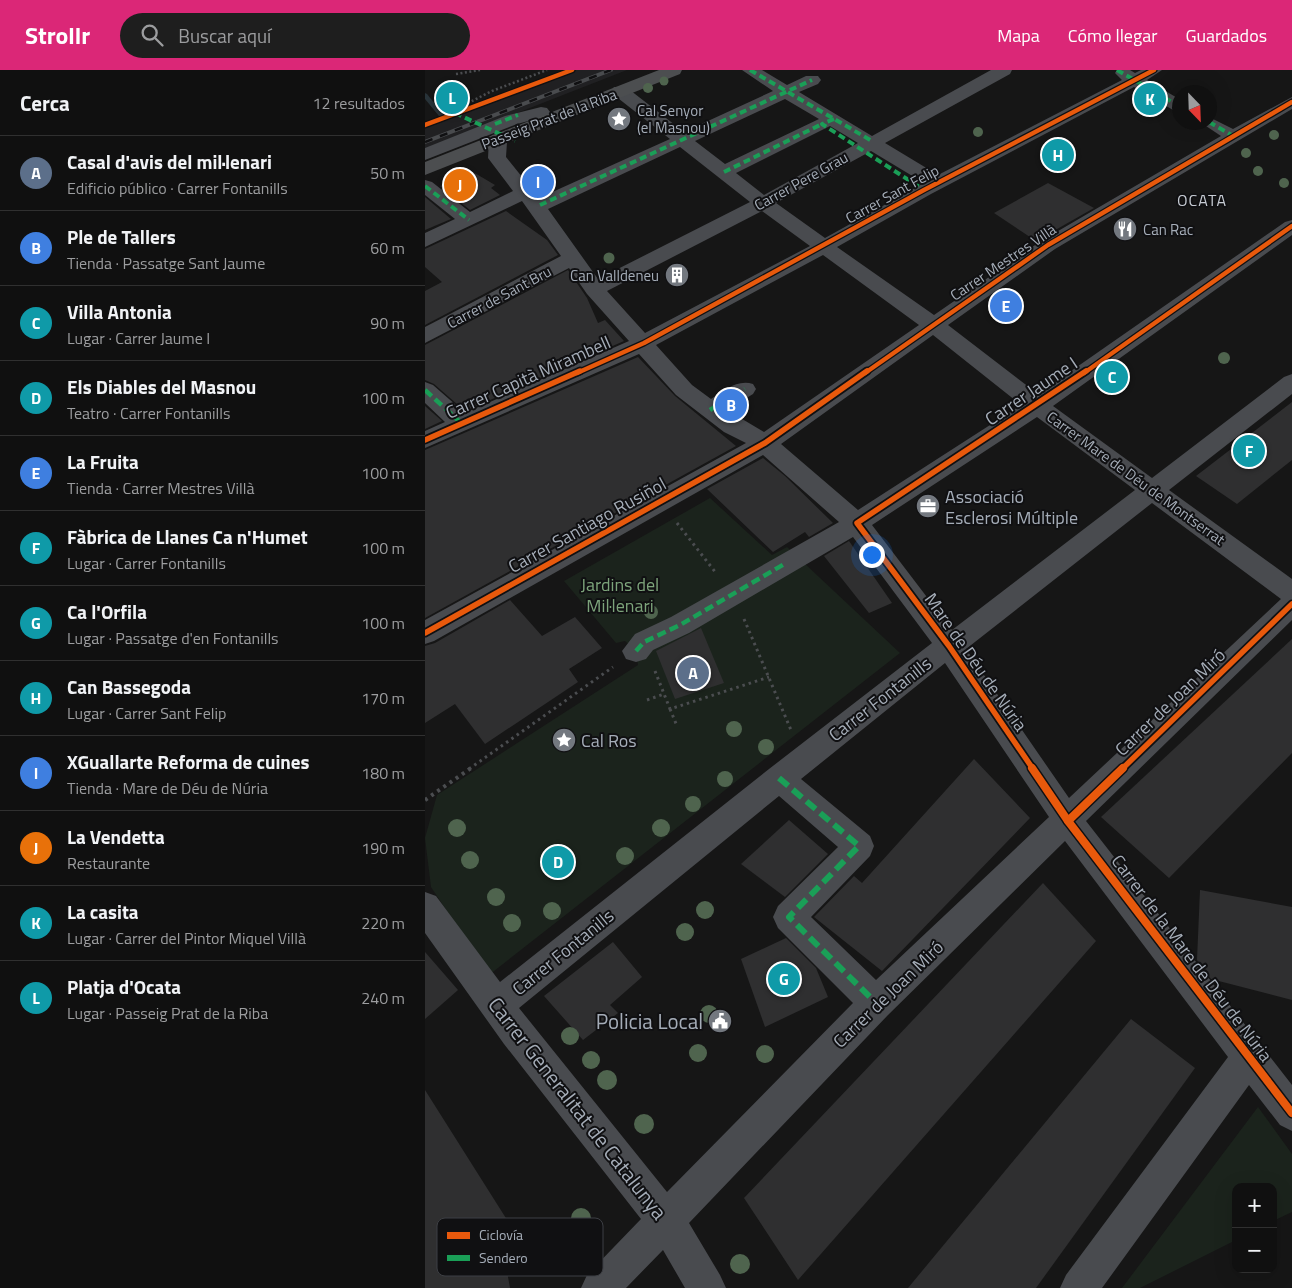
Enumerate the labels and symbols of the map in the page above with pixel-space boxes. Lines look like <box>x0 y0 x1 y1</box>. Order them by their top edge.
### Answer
pin: L <box>436 79 468 117</box>
pin: K <box>1134 80 1166 118</box>
street label: Passeig Prat de la Riba <box>478 82 620 155</box>
north arrow <box>1172 85 1217 130</box>
place label: Cal Senyor (el Masnou) <box>637 99 710 139</box>
place icon: Cal Senyor (el Masnou) <box>606 106 632 132</box>
pin: H <box>1042 136 1074 174</box>
street label: Carrer Pere Grau <box>750 146 852 216</box>
street label: Carrer Sant Felip <box>841 159 943 229</box>
pin: I <box>522 163 554 201</box>
pin: J <box>444 166 476 204</box>
district label: OCATA <box>1177 188 1227 212</box>
restaurant icon: Can Rac <box>1112 216 1138 242</box>
street label: Carrer Mestres Villà <box>945 218 1061 306</box>
place label: Can Rac <box>1143 218 1193 241</box>
street label: Carrer de Sant Bru <box>443 260 555 334</box>
building icon: Can Valldeneu <box>664 262 690 288</box>
place label: Can Valldeneu <box>570 264 659 287</box>
pin: E <box>990 287 1022 325</box>
street label: Carrer Capità Mirambell <box>441 328 615 426</box>
street label: Carrer Jaume I <box>979 350 1083 432</box>
pin: C <box>1096 358 1128 396</box>
pin: B <box>715 386 747 424</box>
street label: Carrer Mare de Déu de Montserrat <box>1042 405 1231 551</box>
pin: F <box>1233 432 1265 470</box>
street label: Carrer Santiago Rusiñol <box>503 470 671 580</box>
place label: Associació Esclerosi Múltiple <box>945 483 1078 531</box>
office icon: Associació Esclerosi Múltiple <box>915 493 941 519</box>
your location <box>859 542 885 568</box>
park label: Jardins del Mil·lenari <box>581 571 659 619</box>
street label: Mare de Déu de Núria <box>918 587 1034 737</box>
street label: Carrer de Joan Miró <box>1109 642 1231 762</box>
street label: Carrer Fontanills <box>823 650 937 748</box>
pin: A <box>677 654 709 692</box>
place icon: Cal Ros <box>551 727 577 753</box>
place label: Cal Ros <box>581 727 637 754</box>
pin: D <box>542 843 574 881</box>
street label: Carrer de la Mare de Déu de Núria <box>1105 849 1279 1067</box>
street label: Carrer Fontanills <box>506 902 620 1002</box>
street label: Carrer de Joan Miró <box>827 934 949 1054</box>
pin: G <box>768 960 800 998</box>
street label: Carrer Generalitat de Catalunya <box>481 990 676 1227</box>
place label: Policia Local <box>596 1005 703 1037</box>
public building icon: Policia Local <box>707 1008 733 1034</box>
legend <box>437 1218 603 1276</box>
text: Ciclovía <box>479 1224 523 1245</box>
text: Sendero <box>479 1247 528 1268</box>

